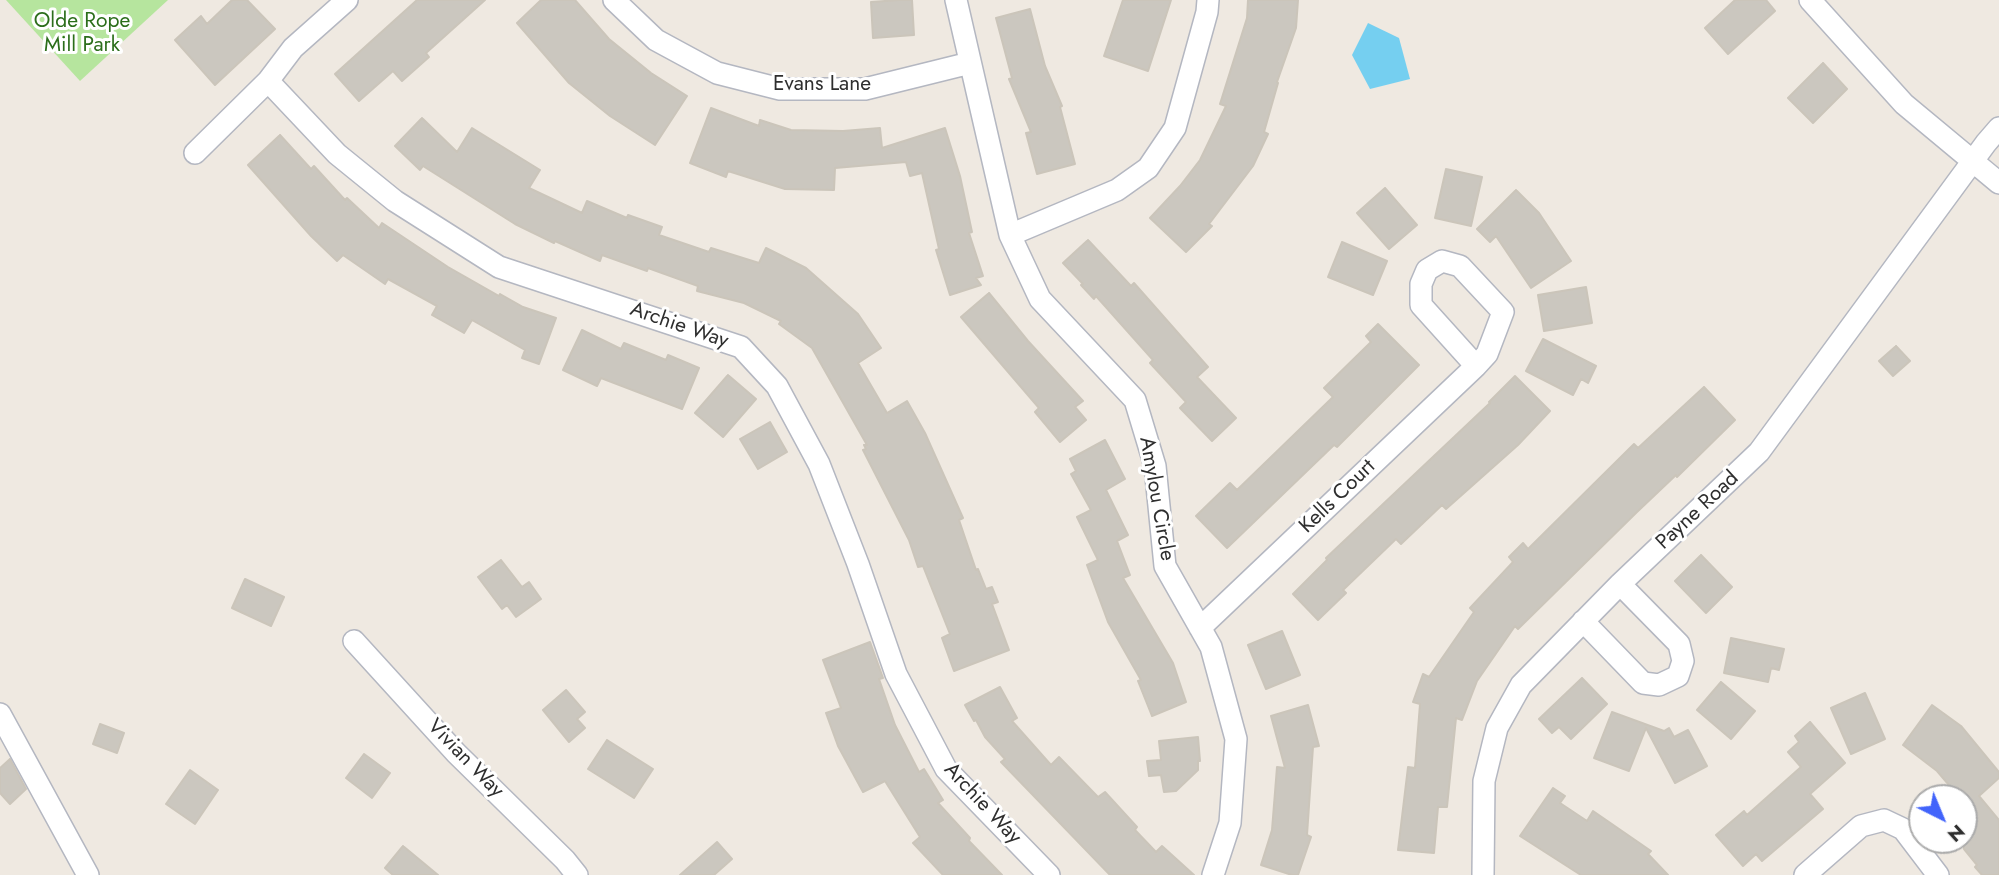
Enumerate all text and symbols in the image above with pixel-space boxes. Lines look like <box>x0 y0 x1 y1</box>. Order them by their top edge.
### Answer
park label: Olde Rope Mill Park <box>34 9 130 59</box>
street label: Evans Lane <box>773 72 871 98</box>
street label: Archie Way <box>627 297 731 355</box>
street label: Amylou Circle <box>1133 435 1179 563</box>
street label: Kells Court <box>1295 455 1381 539</box>
street label: Payne Road <box>1652 466 1744 556</box>
street label: Vivian Way <box>421 715 509 803</box>
street label: Archie Way <box>938 758 1026 850</box>
north arrow <box>1908 784 1978 854</box>
text: N <box>1942 818 1971 848</box>

